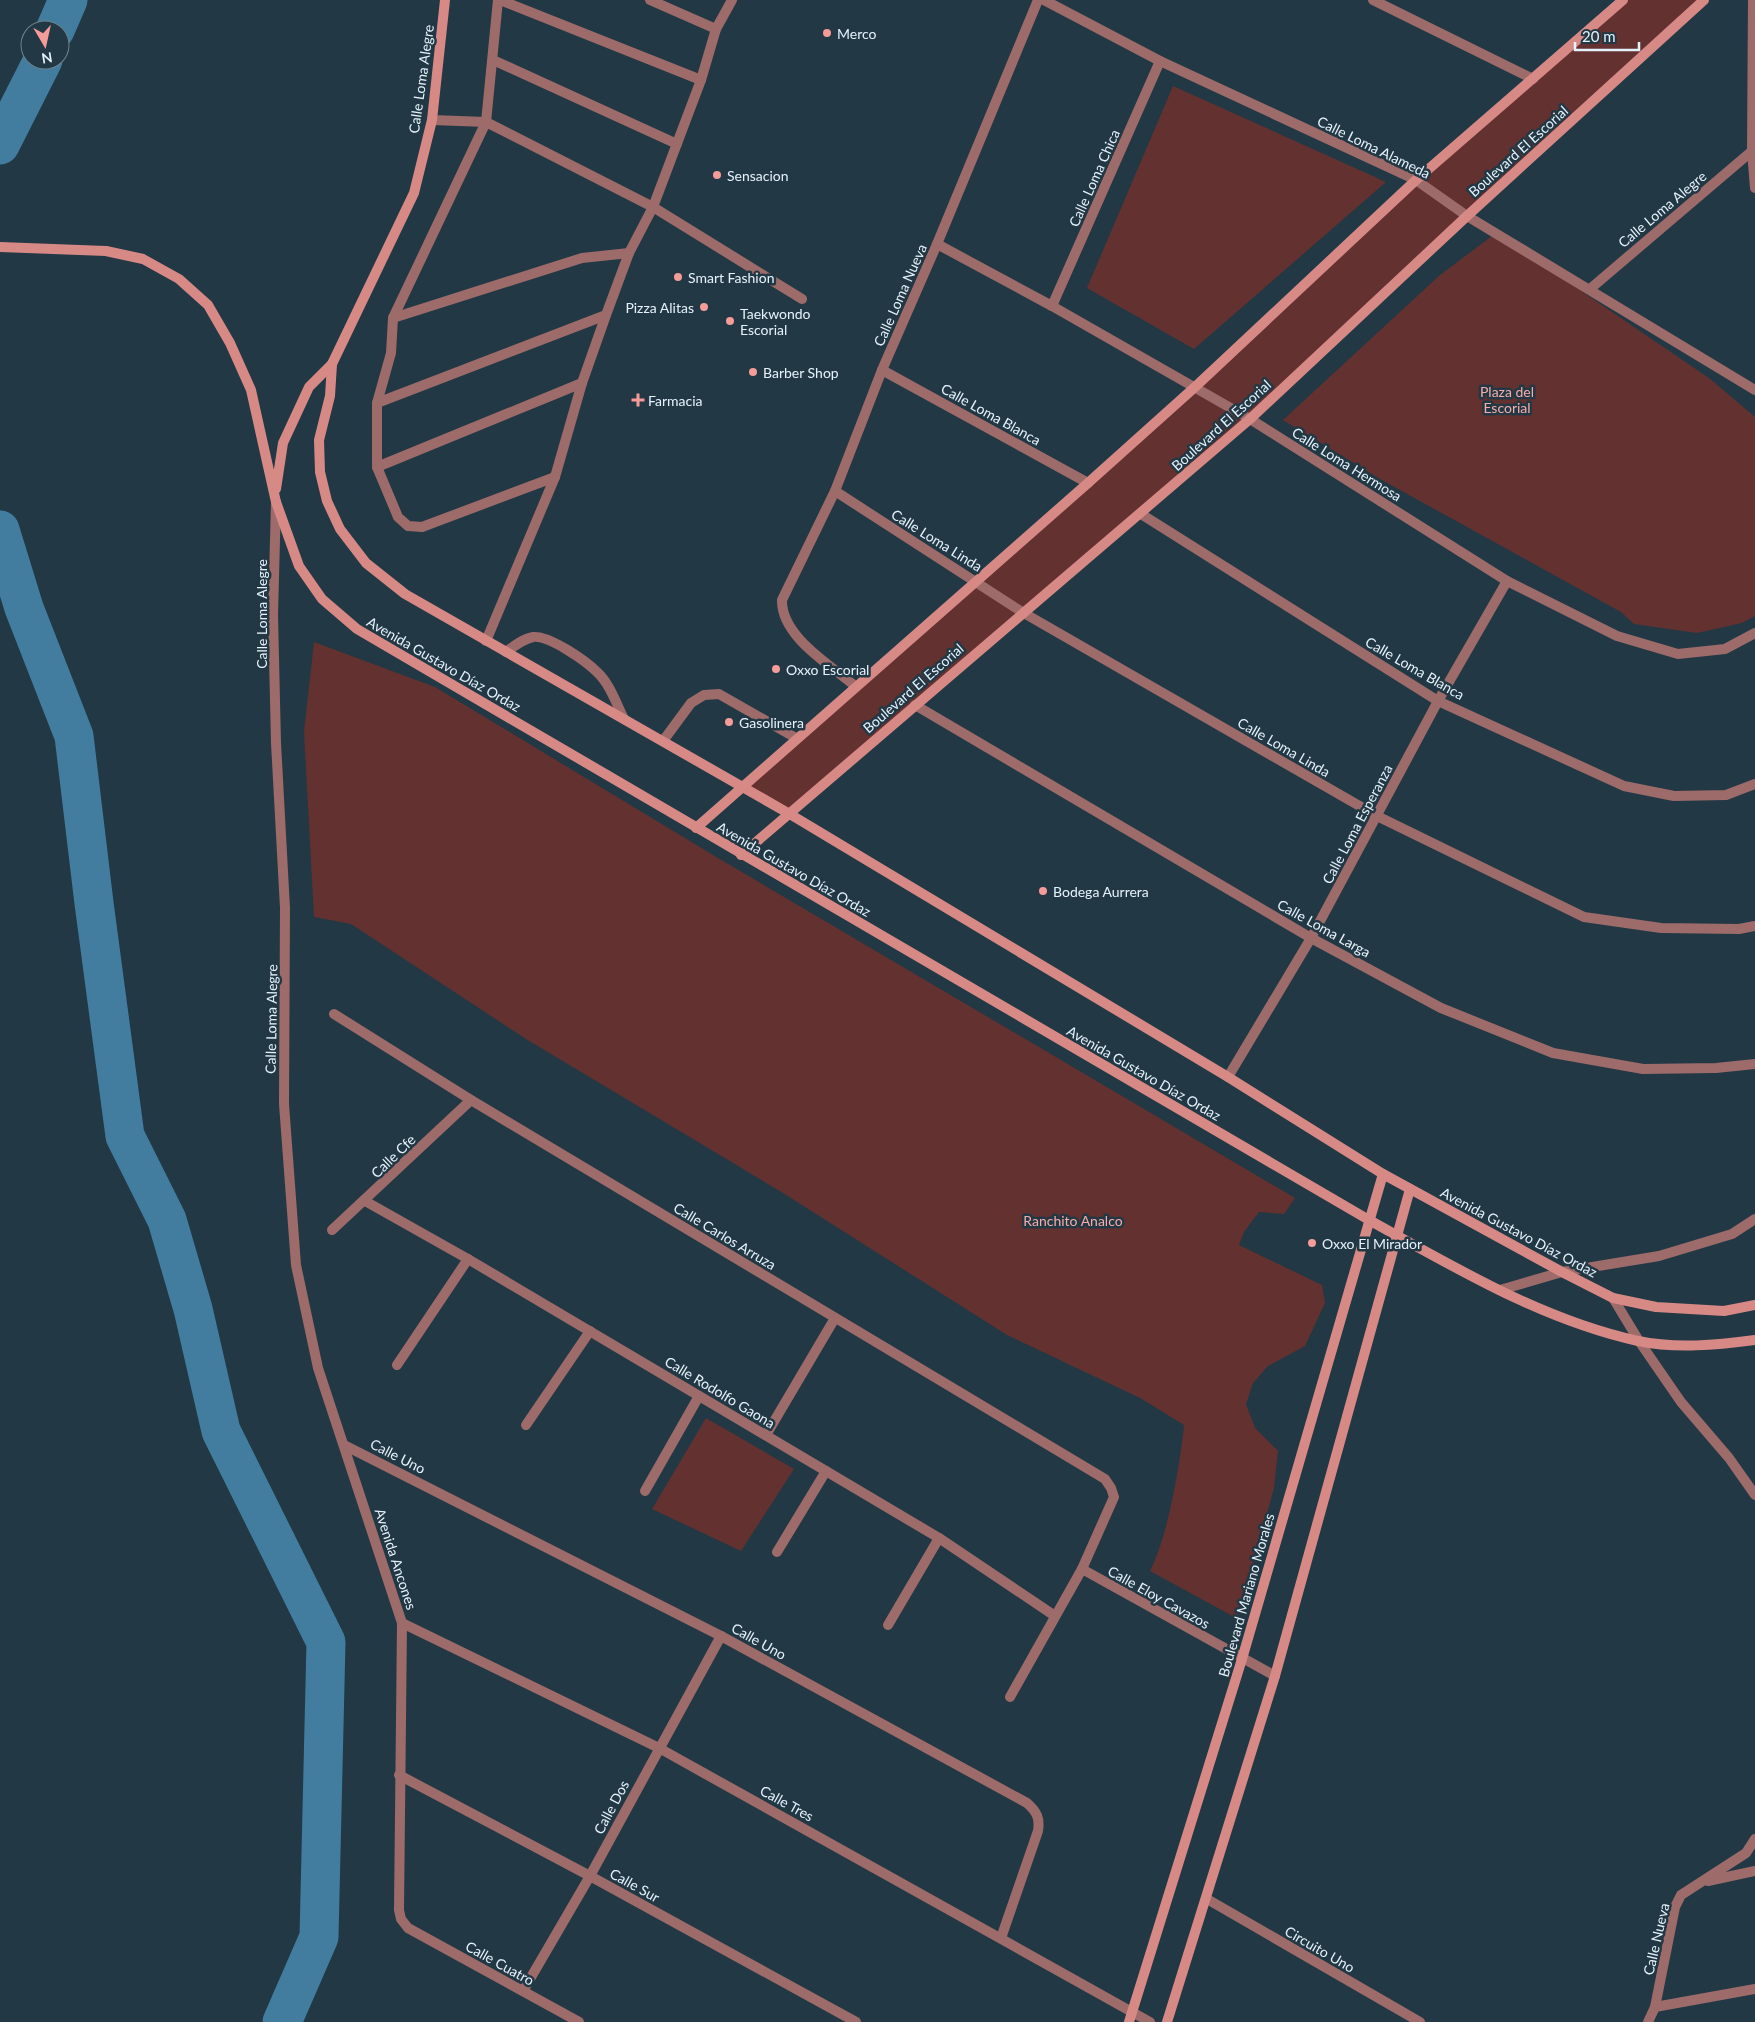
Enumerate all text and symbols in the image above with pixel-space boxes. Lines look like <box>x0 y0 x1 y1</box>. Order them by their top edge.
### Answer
north arrow <box>20 20 70 70</box>
scale bar <box>1575 20 1639 52</box>
street label: Calle Loma Alegre <box>405 23 437 135</box>
place label: Merco <box>837 25 877 42</box>
marker: Merco <box>821 27 833 39</box>
text: 20 m <box>1582 27 1616 45</box>
text: N <box>40 49 54 68</box>
street label: Boulevard El Escorial <box>1465 102 1571 200</box>
street label: Calle Loma Alameda <box>1315 112 1433 182</box>
street label: Calle Loma Chica <box>1065 127 1123 229</box>
place label: Sensacion <box>727 167 789 184</box>
street label: Calle Loma Alegre <box>1615 167 1709 251</box>
marker: Sensacion <box>711 169 723 181</box>
street label: Calle Loma Nueva <box>870 241 930 349</box>
place label: Smart Fashion <box>688 269 774 286</box>
marker: Smart Fashion <box>672 271 684 283</box>
place label: Pizza Alitas <box>625 299 694 316</box>
marker: Pizza Alitas <box>698 301 710 313</box>
place label: Taekwondo Escorial <box>740 305 811 338</box>
marker: Taekwondo Escorial <box>724 315 736 327</box>
place label: Barber Shop <box>763 364 839 381</box>
marker: Barber Shop <box>747 366 759 378</box>
street label: Boulevard El Escorial <box>1168 376 1274 474</box>
street label: Calle Loma Blanca <box>938 380 1044 448</box>
park label: Plaza del Escorial <box>1480 383 1534 416</box>
place label: Farmacia <box>648 392 702 409</box>
marker: Farmacia <box>632 394 644 406</box>
street label: Calle Loma Hermosa <box>1289 423 1405 505</box>
street label: Calle Loma Linda <box>889 505 986 575</box>
street label: Calle Loma Alegre <box>253 559 270 669</box>
street label: Avenida Gustavo Díaz Ordaz <box>364 613 524 715</box>
street label: Calle Loma Blanca <box>1363 633 1467 703</box>
street label: Boulevard El Escorial <box>859 640 967 736</box>
place label: Oxxo Escorial <box>786 661 869 678</box>
marker: Oxxo Escorial <box>770 663 782 675</box>
place label: Gasolinera <box>739 714 804 731</box>
street label: Calle Loma Linda <box>1235 714 1333 780</box>
marker: Gasolinera <box>723 716 735 728</box>
street label: Calle Loma Esperanza <box>1318 761 1396 887</box>
street label: Avenida Gustavo Díaz Ordaz <box>714 818 874 920</box>
place label: Bodega Aurrera <box>1053 883 1149 900</box>
marker: Bodega Aurrera <box>1037 885 1049 897</box>
street label: Calle Loma Larga <box>1274 895 1374 961</box>
street label: Calle Loma Alegre <box>262 964 280 1074</box>
street label: Avenida Gustavo Díaz Ordaz <box>1064 1022 1224 1124</box>
street label: Calle Cfe <box>367 1131 419 1181</box>
street label: Avenida Gustavo Díaz Ordaz <box>1438 1183 1600 1281</box>
street label: Calle Carlos Arruza <box>671 1199 779 1273</box>
park label: Ranchito Analco <box>1023 1212 1123 1229</box>
place label: Oxxo El Mirador <box>1322 1235 1422 1252</box>
marker: Oxxo El Mirador <box>1306 1237 1318 1249</box>
street label: Calle Rodolfo Gaona <box>662 1352 778 1432</box>
street label: Calle Uno <box>368 1435 429 1477</box>
street label: Avenida Ancones <box>372 1506 420 1612</box>
street label: Boulevard Mariano Morales <box>1214 1511 1278 1679</box>
street label: Calle Eloy Cavazos <box>1105 1562 1213 1632</box>
street label: Calle Uno <box>729 1619 789 1663</box>
street label: Calle Dos <box>590 1777 632 1837</box>
street label: Calle Tres <box>757 1781 817 1825</box>
street label: Calle Sur <box>607 1864 663 1906</box>
street label: Calle Nueva <box>1639 1901 1673 1977</box>
street label: Circuito Uno <box>1282 1922 1358 1976</box>
street label: Calle Cuatro <box>463 1937 537 1989</box>

